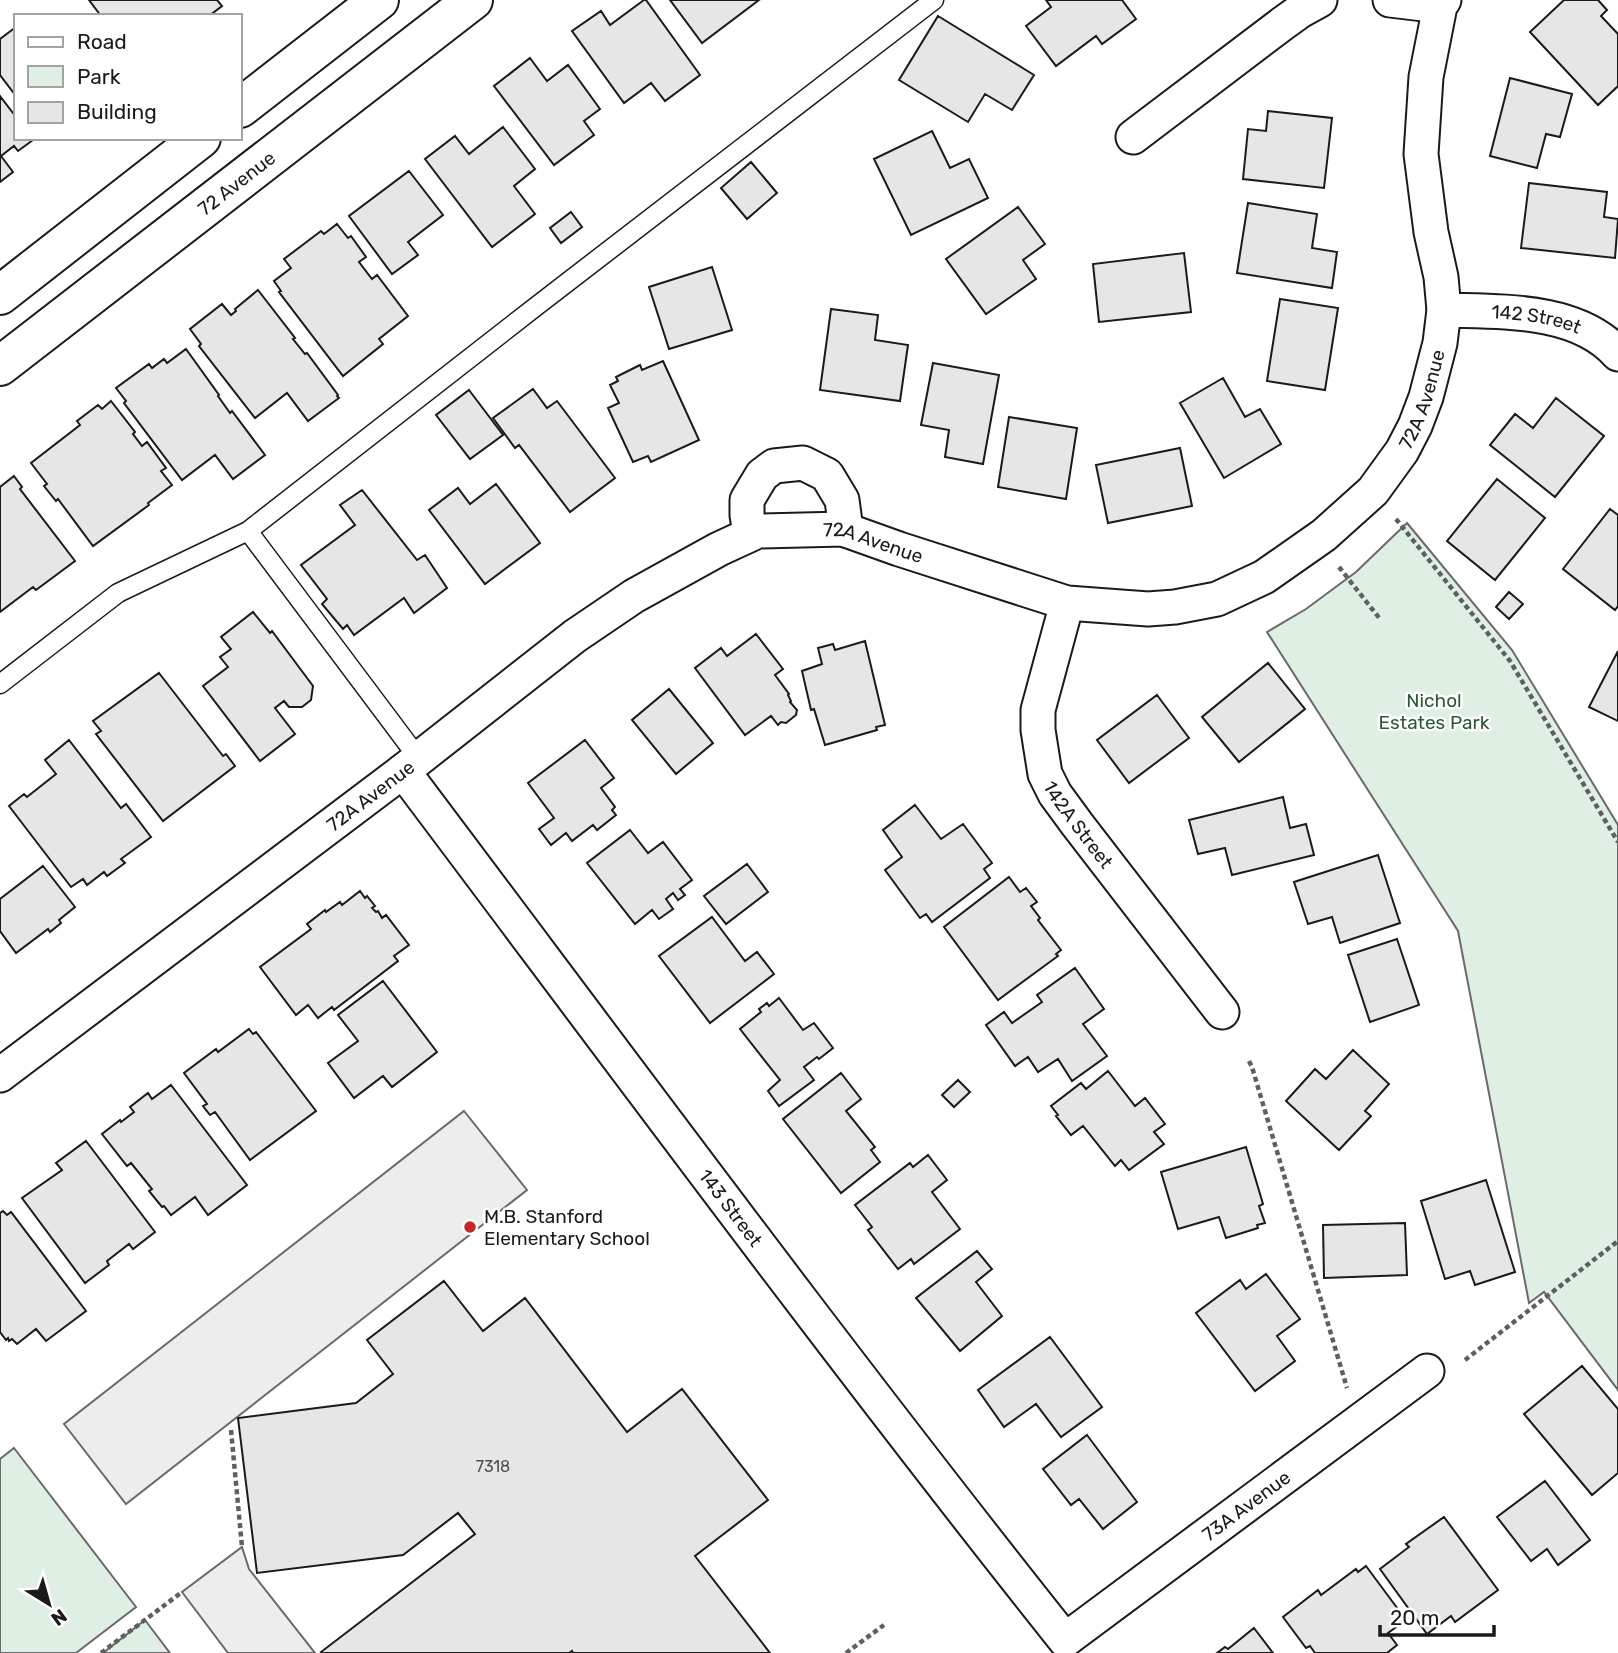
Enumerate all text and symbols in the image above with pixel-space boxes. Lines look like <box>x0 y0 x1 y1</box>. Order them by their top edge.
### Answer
legend <box>14 14 242 140</box>
text: Road <box>77 29 127 54</box>
text: Park <box>77 64 121 89</box>
text: Building <box>77 99 157 124</box>
street label: 72 Avenue <box>193 146 280 220</box>
street label: 142 Street <box>1491 300 1585 338</box>
street label: 72A Avenue <box>1394 347 1449 453</box>
street label: 72A Avenue <box>823 517 926 567</box>
park label: Nichol Estates Park <box>1379 689 1490 734</box>
street label: 72A Avenue <box>322 755 419 836</box>
street label: 142A Street <box>1039 777 1119 873</box>
street label: 143 Street <box>694 1164 768 1251</box>
place label: M.B. Stanford Elementary School <box>484 1205 650 1250</box>
marker: M.B. Stanford Elementary School <box>462 1219 478 1235</box>
house number: 7318 <box>476 1457 510 1476</box>
street label: 73A Avenue <box>1197 1465 1295 1546</box>
north arrow <box>14 1569 84 1639</box>
scale bar <box>1380 1594 1494 1638</box>
text: N <box>47 1604 71 1630</box>
text: 20 m <box>1390 1605 1439 1630</box>

